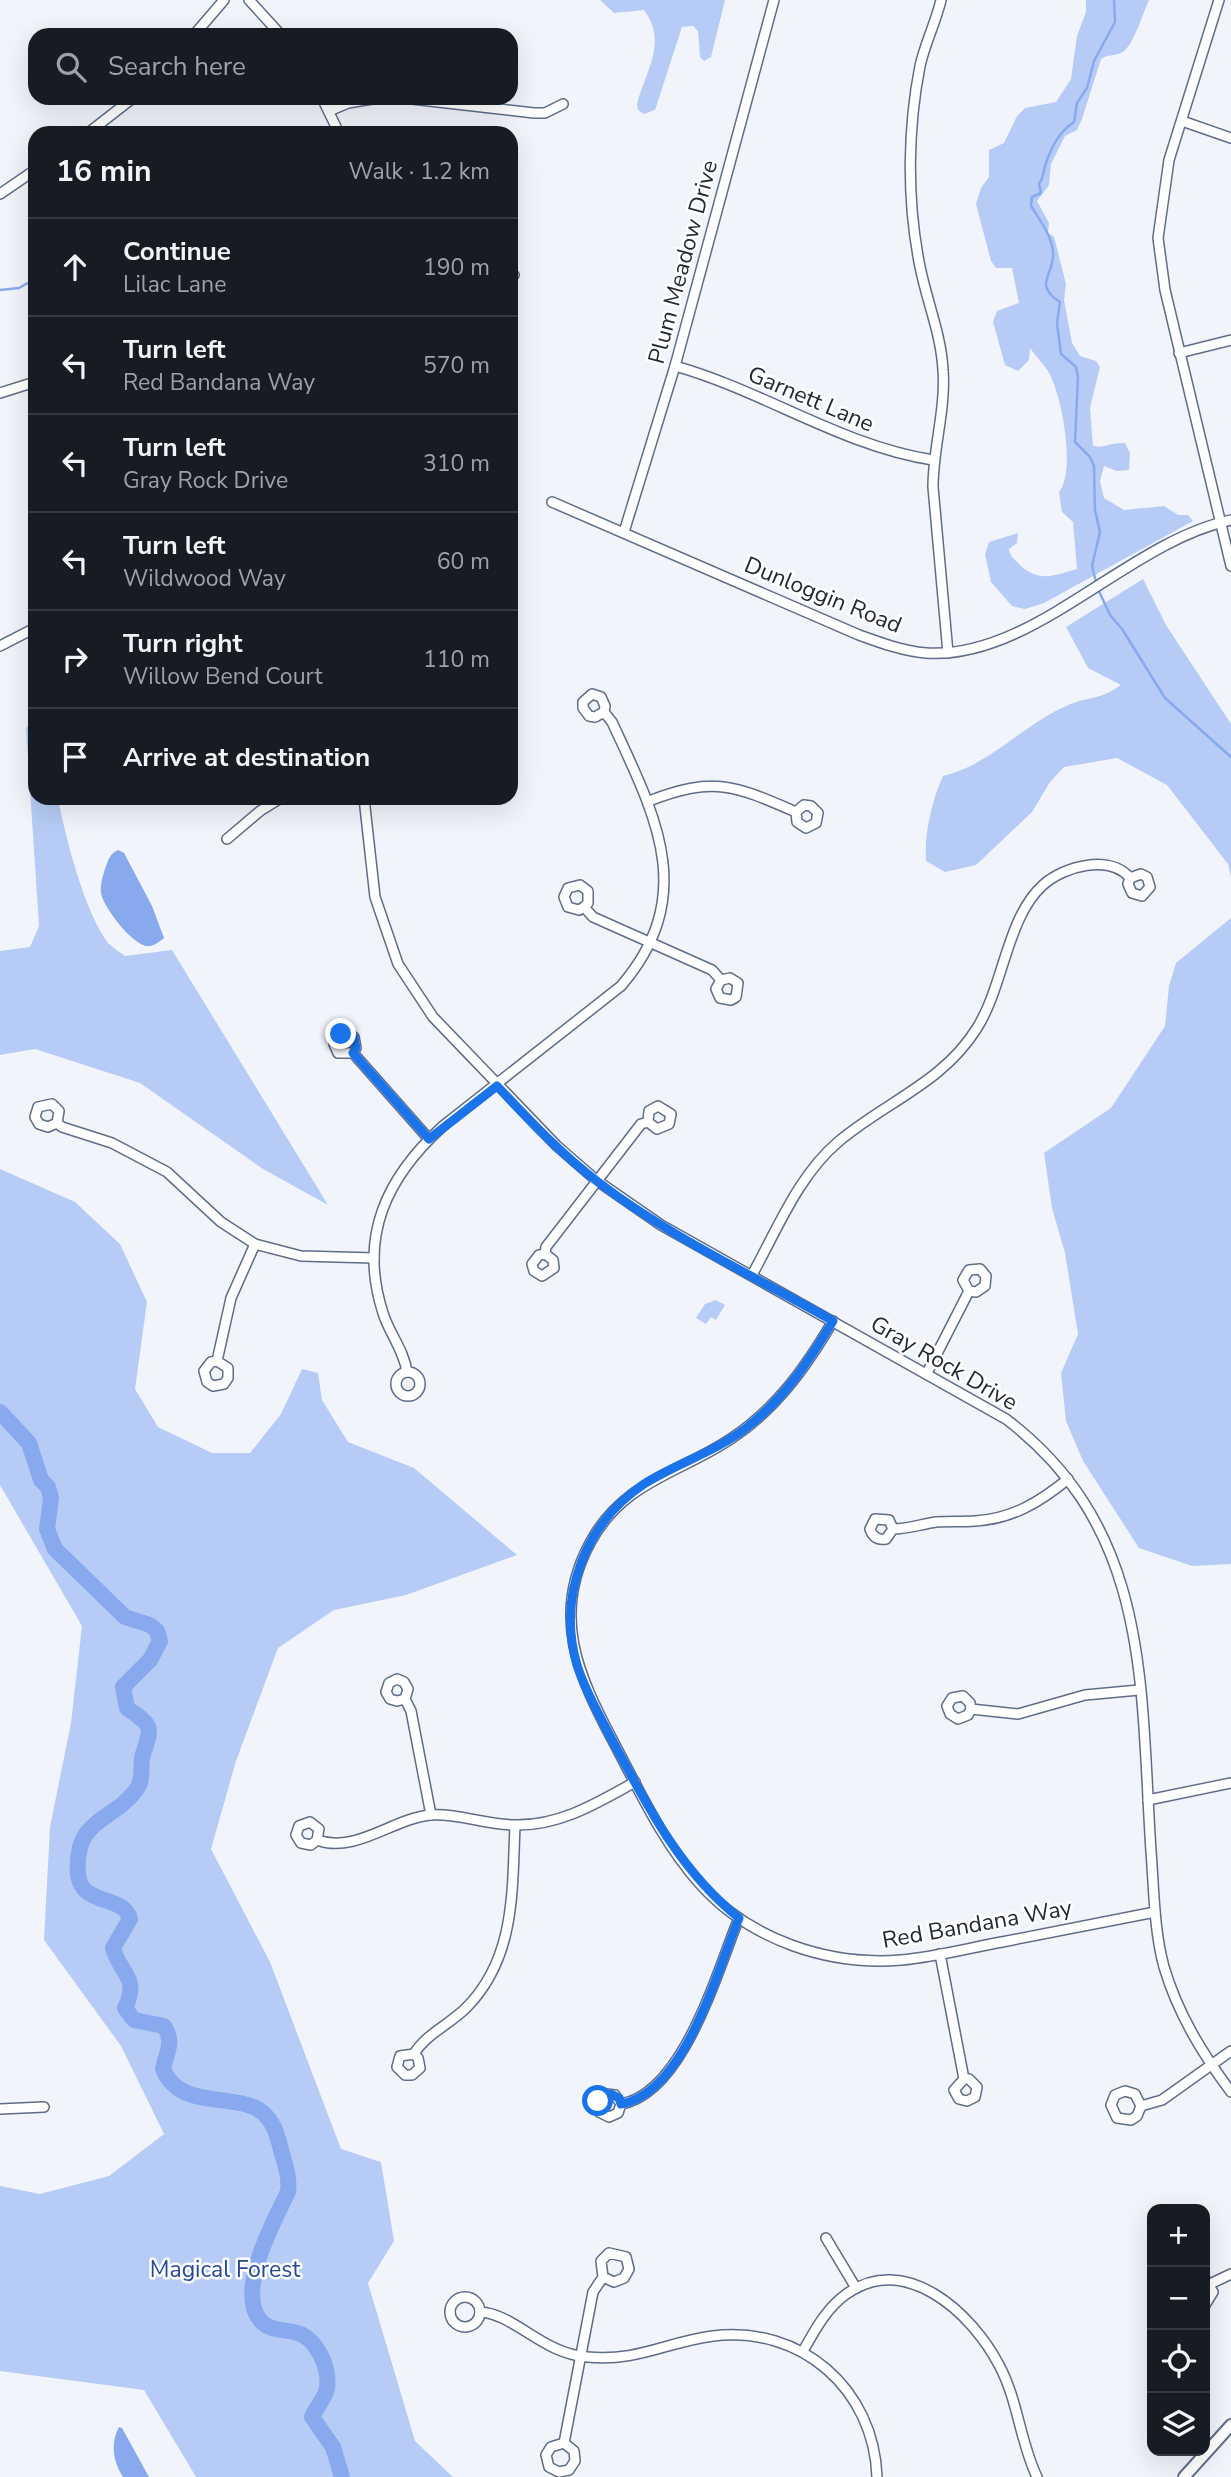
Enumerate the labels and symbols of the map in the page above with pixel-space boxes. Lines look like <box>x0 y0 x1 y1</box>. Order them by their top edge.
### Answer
street label: Plum Meadow Drive <box>641 157 725 367</box>
street label: Garnett Lane <box>743 359 879 439</box>
street label: Dunloggin Road <box>740 549 906 641</box>
route end <box>325 1018 356 1049</box>
street label: Gray Rock Drive <box>865 1308 1023 1418</box>
street label: Red Bandana Way <box>880 1892 1074 1956</box>
route start <box>582 2085 613 2116</box>
park label: Magical Forest <box>150 2254 301 2285</box>

